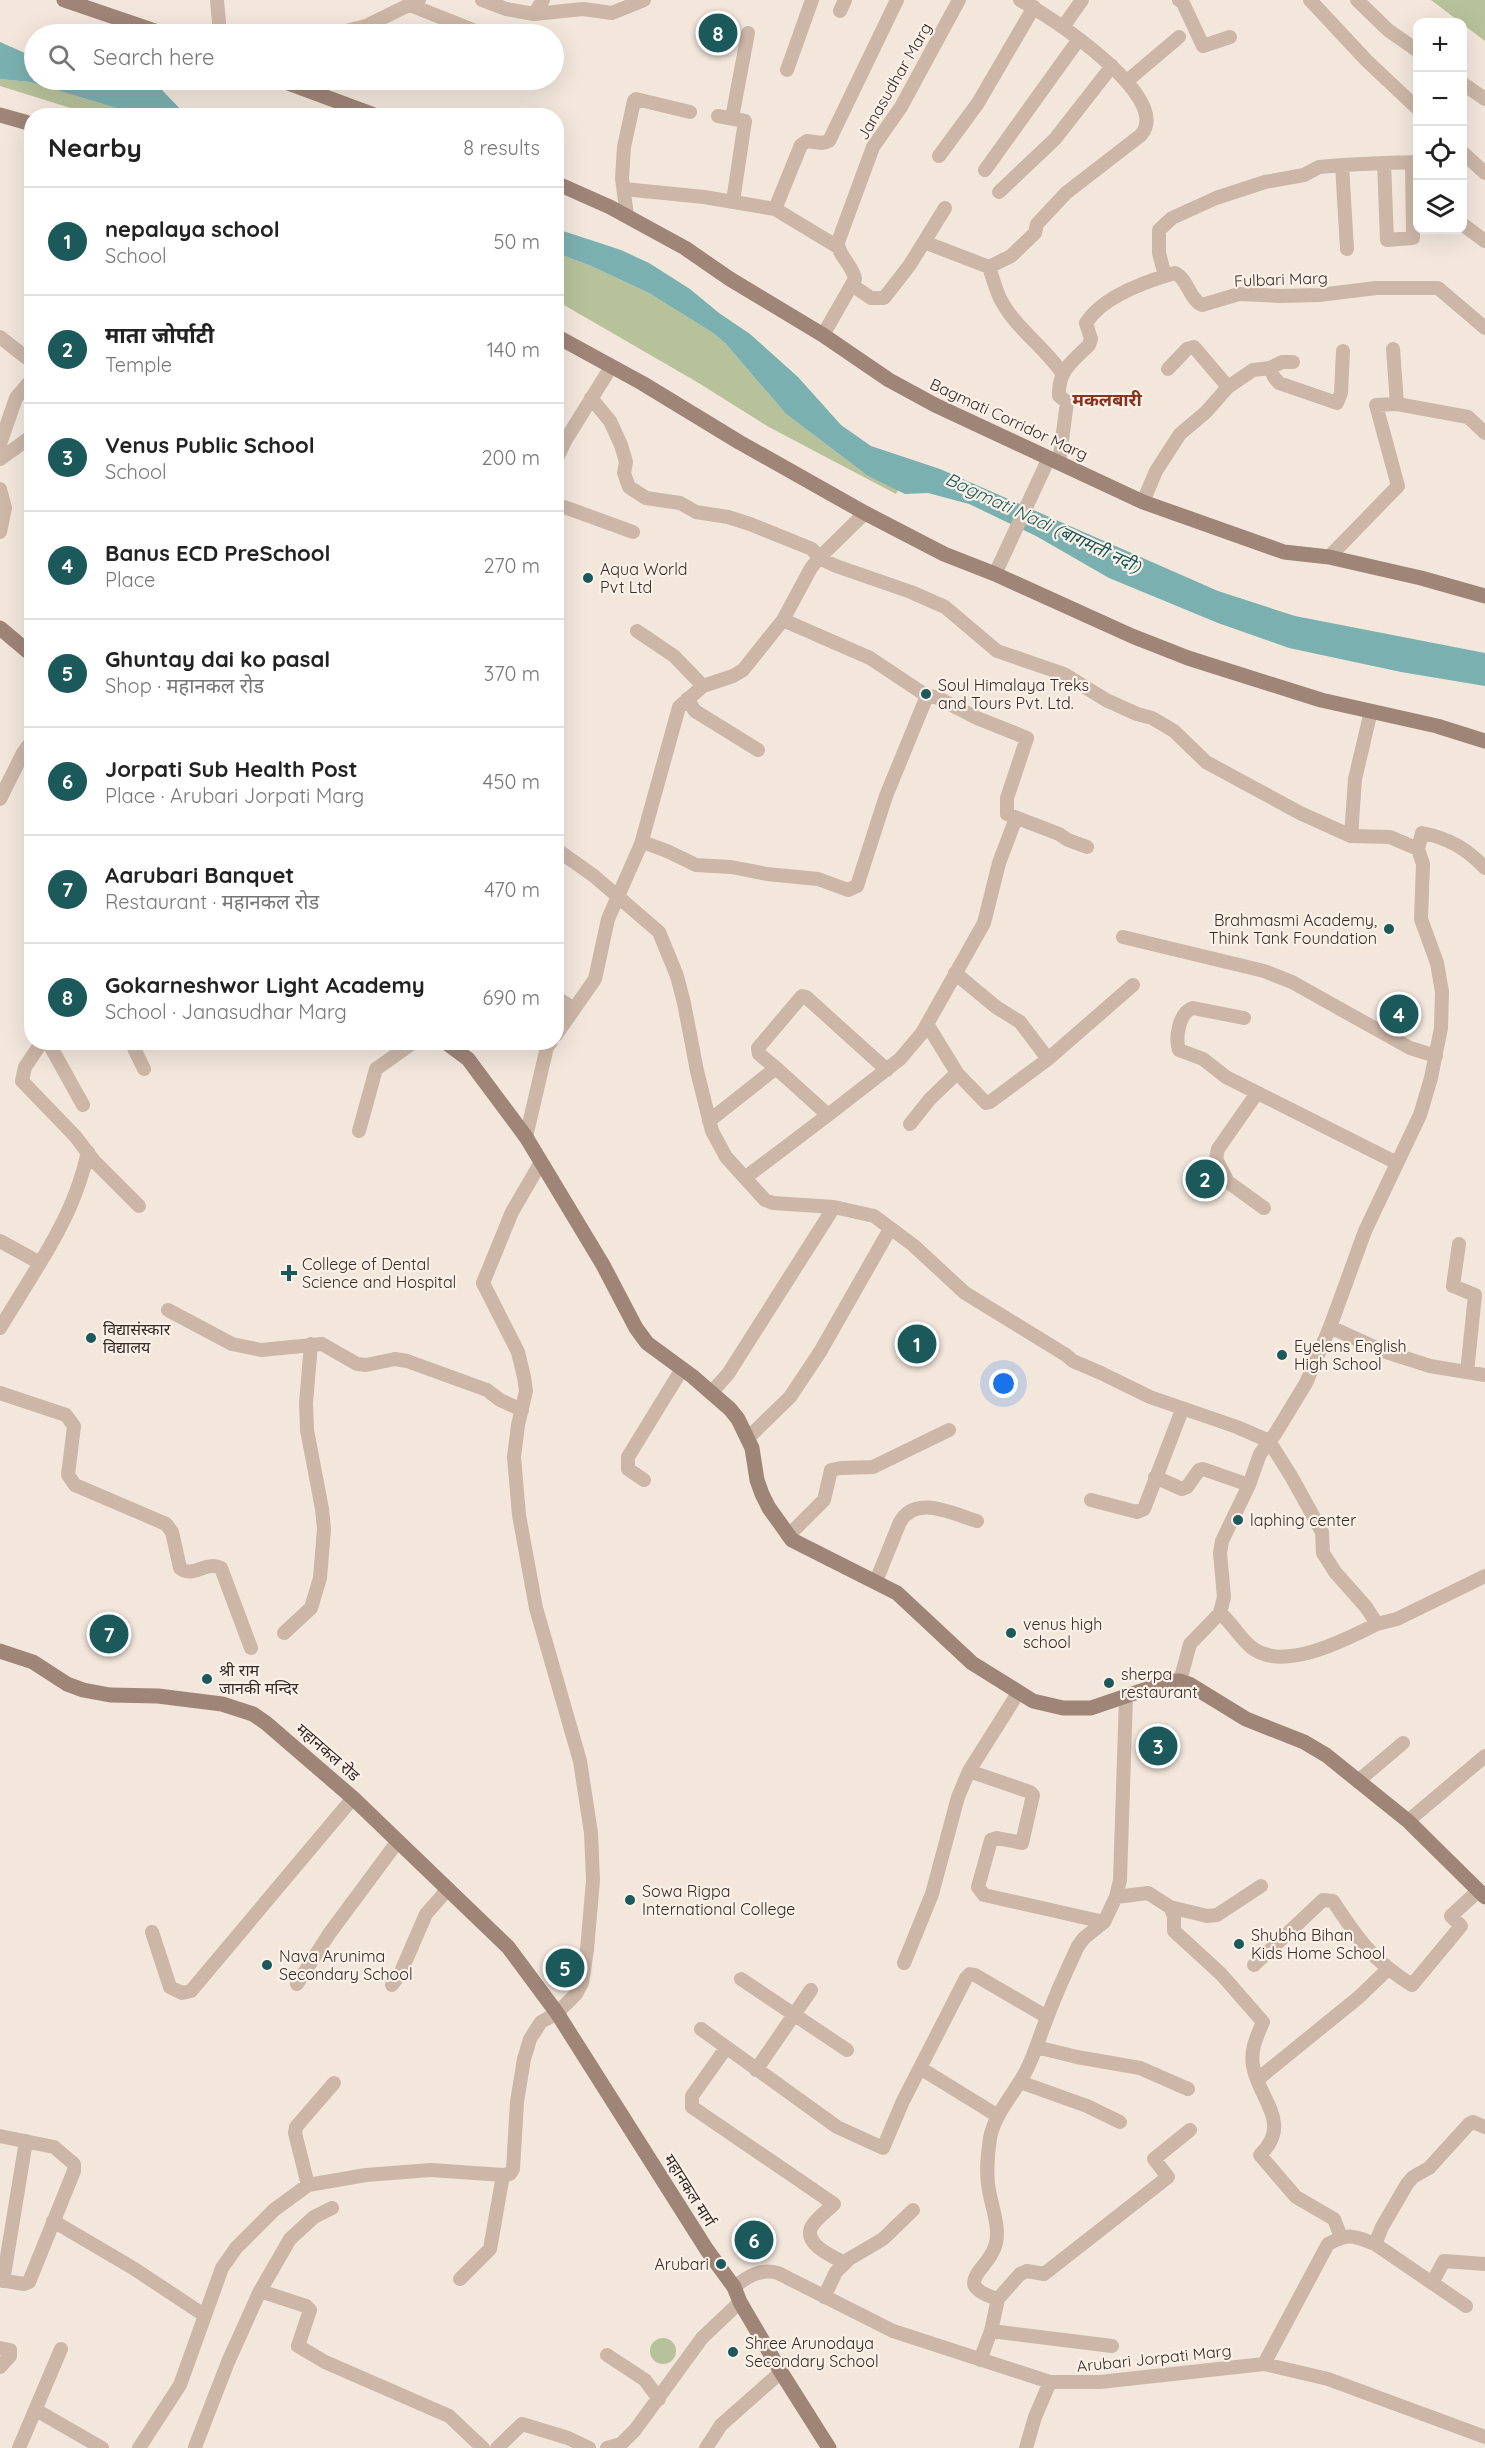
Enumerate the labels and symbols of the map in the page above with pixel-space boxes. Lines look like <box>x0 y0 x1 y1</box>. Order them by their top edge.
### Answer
pin: 8 <box>698 10 738 56</box>
street label: Janasudhar Marg <box>852 19 936 143</box>
street label: Fulbari Marg <box>1234 267 1328 291</box>
street label: Bagmati Corridor Marg <box>927 374 1091 464</box>
district label: मकलबारी <box>1072 388 1143 411</box>
water label: Bagmati Nadi (बागमती नदी) <box>942 467 1146 579</box>
place label: Aqua World Pvt Ltd <box>600 559 687 597</box>
marker: Aqua World Pvt Ltd <box>581 571 595 585</box>
place label: Soul Himalaya Treks and Tours Pvt. Ltd. <box>938 675 1089 713</box>
marker: Soul Himalaya Treks and Tours Pvt. Ltd. <box>919 687 933 701</box>
place label: Brahmasmi Academy, Think Tank Foundation <box>1209 910 1377 948</box>
marker: Brahmasmi Academy, Think Tank Foundation <box>1382 922 1396 936</box>
pin: 4 <box>1380 992 1418 1036</box>
pin: 2 <box>1186 1156 1224 1202</box>
place label: College of Dental Science and Hospital <box>302 1254 456 1292</box>
marker: College of Dental Science and Hospital <box>280 1264 298 1282</box>
place label: विद्यासंस्कार विद्यालय <box>103 1319 171 1357</box>
pin: 1 <box>898 1322 936 1366</box>
marker: विद्यासंस्कार विद्यालय <box>84 1331 98 1345</box>
place label: Eyelens English High School <box>1294 1336 1407 1374</box>
marker: Eyelens English High School <box>1275 1348 1289 1362</box>
your location <box>989 1369 1018 1398</box>
place label: laphing center <box>1250 1510 1356 1530</box>
marker: laphing center <box>1231 1513 1245 1527</box>
pin: 7 <box>90 1612 128 1656</box>
place label: venus high school <box>1023 1614 1102 1652</box>
marker: venus high school <box>1004 1626 1018 1640</box>
place label: श्री राम जानकी मन्दिर <box>219 1660 299 1698</box>
place label: sherpa restaurant <box>1121 1664 1198 1702</box>
marker: श्री राम जानकी मन्दिर <box>200 1672 214 1686</box>
marker: sherpa restaurant <box>1102 1676 1116 1690</box>
street label: महानकल रोड <box>292 1719 364 1785</box>
pin: 3 <box>1138 1724 1178 1768</box>
place label: Sowa Rigpa International College <box>642 1881 795 1919</box>
marker: Sowa Rigpa International College <box>623 1893 637 1907</box>
place label: Shubha Bihan Kids Home School <box>1251 1925 1385 1963</box>
marker: Shubha Bihan Kids Home School <box>1232 1937 1246 1951</box>
place label: Nava Arunima Secondary School <box>279 1946 413 1984</box>
pin: 5 <box>546 1946 584 1990</box>
marker: Nava Arunima Secondary School <box>260 1958 274 1972</box>
street label: महानकल मार्ग <box>660 2150 721 2231</box>
pin: 6 <box>734 2218 774 2262</box>
place label: Arubari <box>654 2254 709 2274</box>
marker: Arubari <box>714 2257 728 2271</box>
place label: Shree Arunodaya Secondary School <box>745 2333 879 2371</box>
street label: Arubari Jorpati Marg <box>1076 2340 1232 2376</box>
marker: Shree Arunodaya Secondary School <box>726 2345 740 2359</box>

